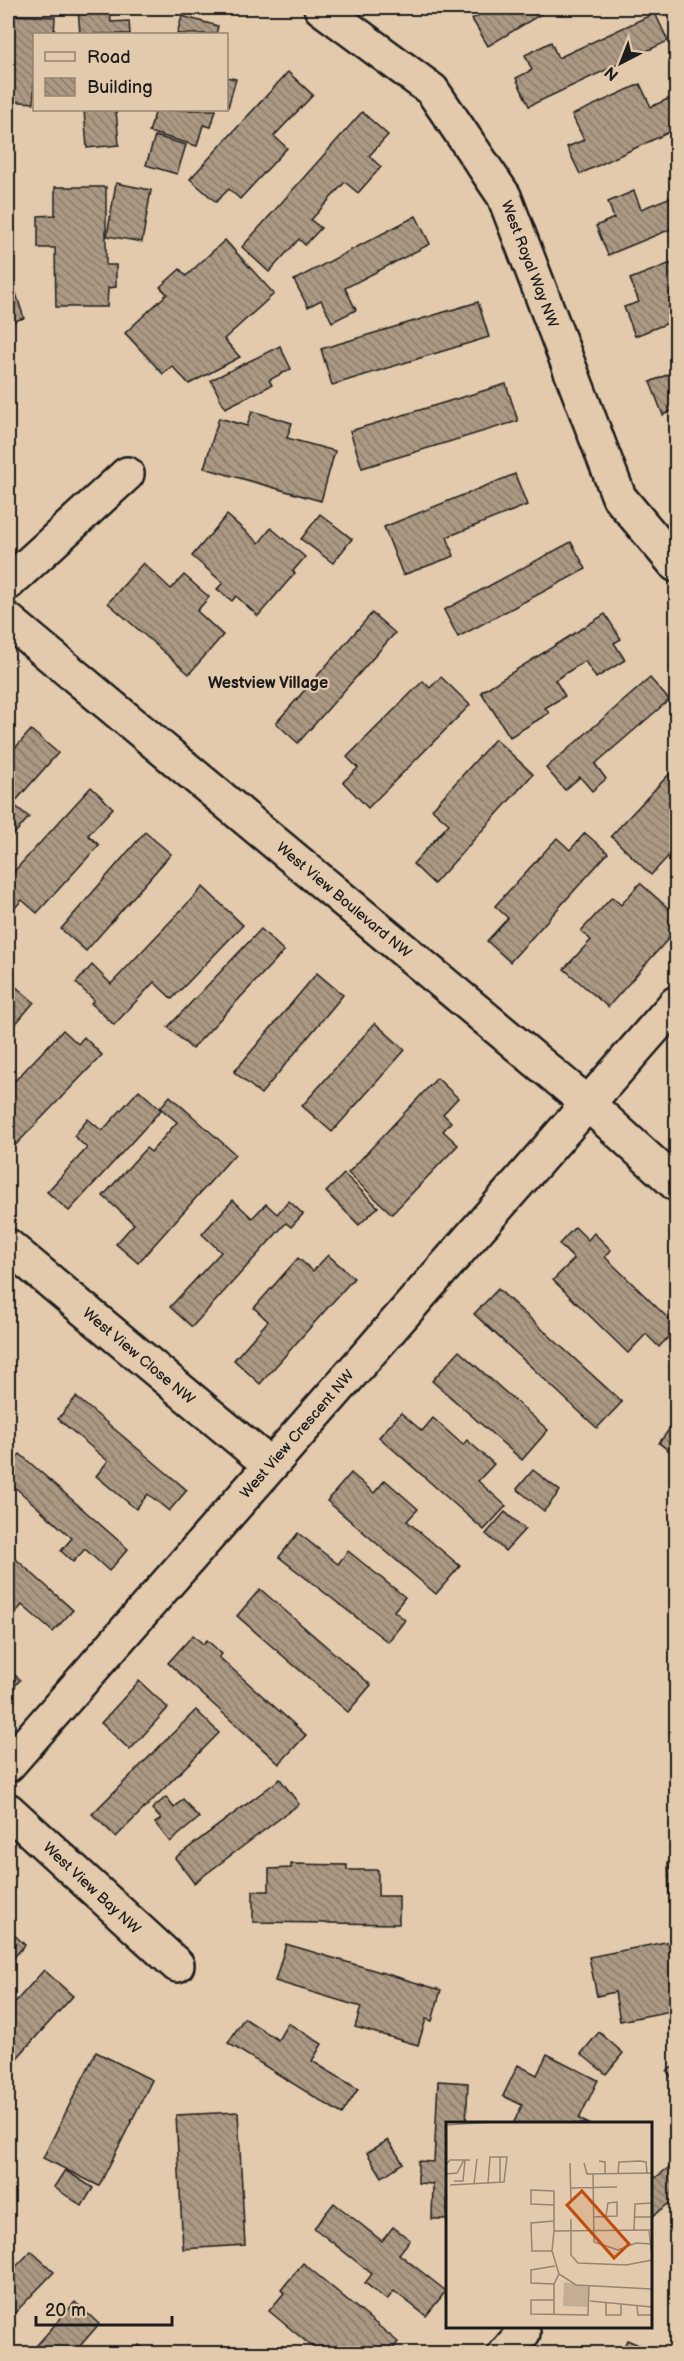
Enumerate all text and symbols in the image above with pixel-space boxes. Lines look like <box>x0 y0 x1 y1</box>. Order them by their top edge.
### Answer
legend <box>33 33 228 111</box>
north arrow <box>591 33 651 93</box>
text: Road <box>87 47 131 68</box>
text: N <box>601 62 623 84</box>
text: Building <box>87 77 153 98</box>
street label: West Royal Way NW <box>497 198 563 331</box>
district label: Westview Village <box>208 674 328 693</box>
street label: West View Boulevard NW <box>272 838 415 963</box>
street label: West View Close NW <box>79 1304 199 1409</box>
street label: West View Crescent NW <box>236 1366 359 1503</box>
street label: West View Bay NW <box>39 1838 145 1939</box>
inset map <box>446 2122 651 2328</box>
scale bar <box>36 2289 172 2327</box>
text: 20 m <box>45 2300 86 2321</box>

